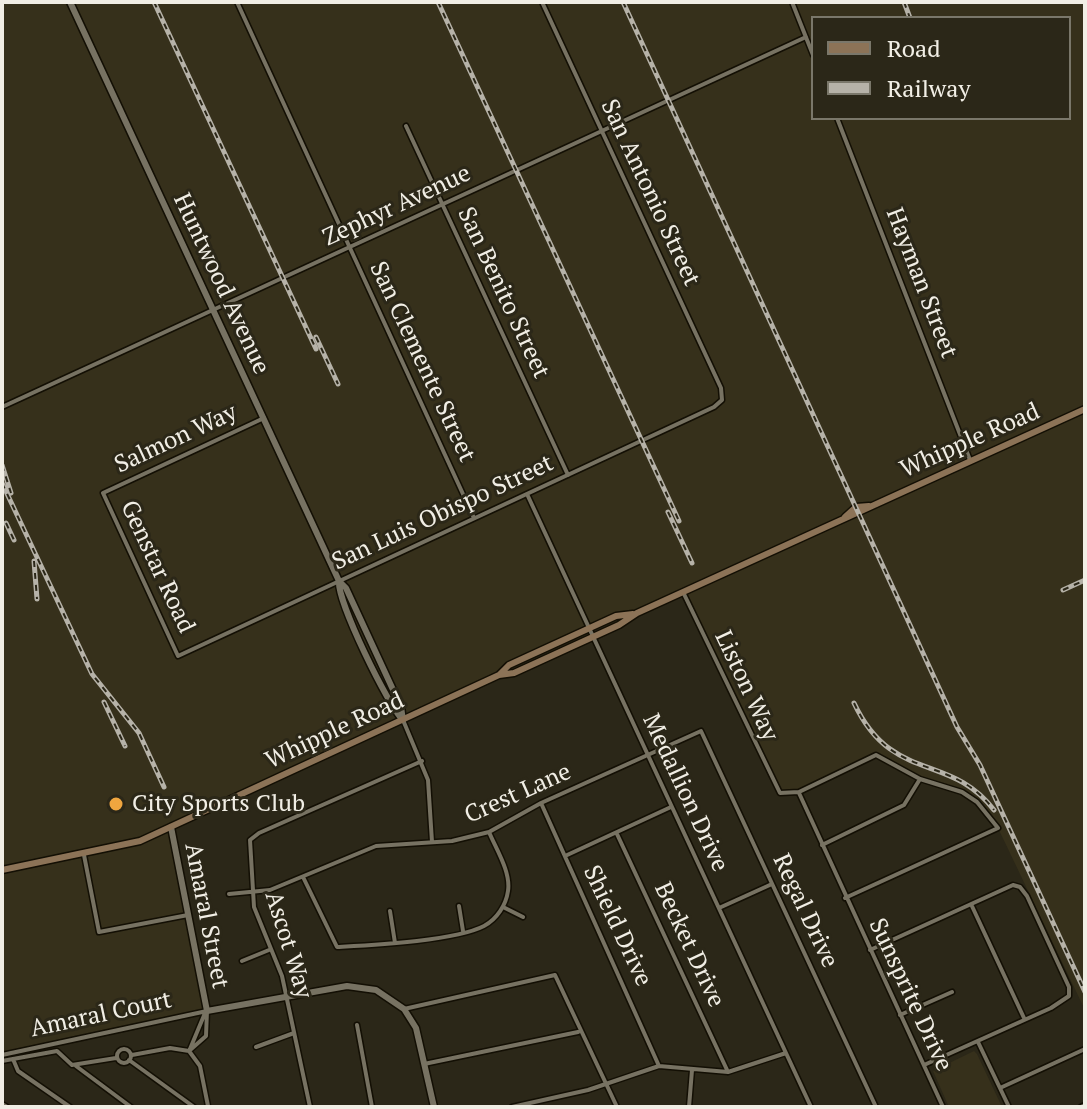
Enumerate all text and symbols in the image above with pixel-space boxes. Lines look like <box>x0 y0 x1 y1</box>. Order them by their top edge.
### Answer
legend <box>811 16 1071 120</box>
text: Road <box>887 32 941 64</box>
text: Railway <box>887 72 971 104</box>
street label: San Antonio Street <box>594 95 706 291</box>
street label: Zephyr Avenue <box>319 159 475 253</box>
street label: Huntwood Avenue <box>167 189 275 379</box>
street label: San Benito Street <box>451 203 555 383</box>
street label: Hayman Street <box>879 204 963 362</box>
street label: San Clemente Street <box>363 257 481 467</box>
street label: Whipple Road <box>896 397 1044 485</box>
street label: Salmon Way <box>110 398 242 480</box>
street label: San Luis Obispo Street <box>328 449 558 577</box>
street label: Genstar Road <box>114 496 200 638</box>
street label: Liston Way <box>708 626 784 746</box>
street label: Whipple Road <box>261 686 409 776</box>
street label: Medallion Drive <box>636 710 734 876</box>
street label: Crest Lane <box>460 758 576 830</box>
place label: City Sports Club <box>132 790 305 818</box>
marker: City Sports Club <box>107 795 125 813</box>
street label: Amaral Street <box>178 841 234 991</box>
street label: Regal Drive <box>766 850 844 972</box>
street label: Shield Drive <box>577 861 657 991</box>
street label: Becket Drive <box>648 878 730 1012</box>
street label: Ascot Way <box>258 888 318 1002</box>
street label: Sunsprite Drive <box>862 914 958 1076</box>
street label: Amaral Court <box>28 986 174 1044</box>

